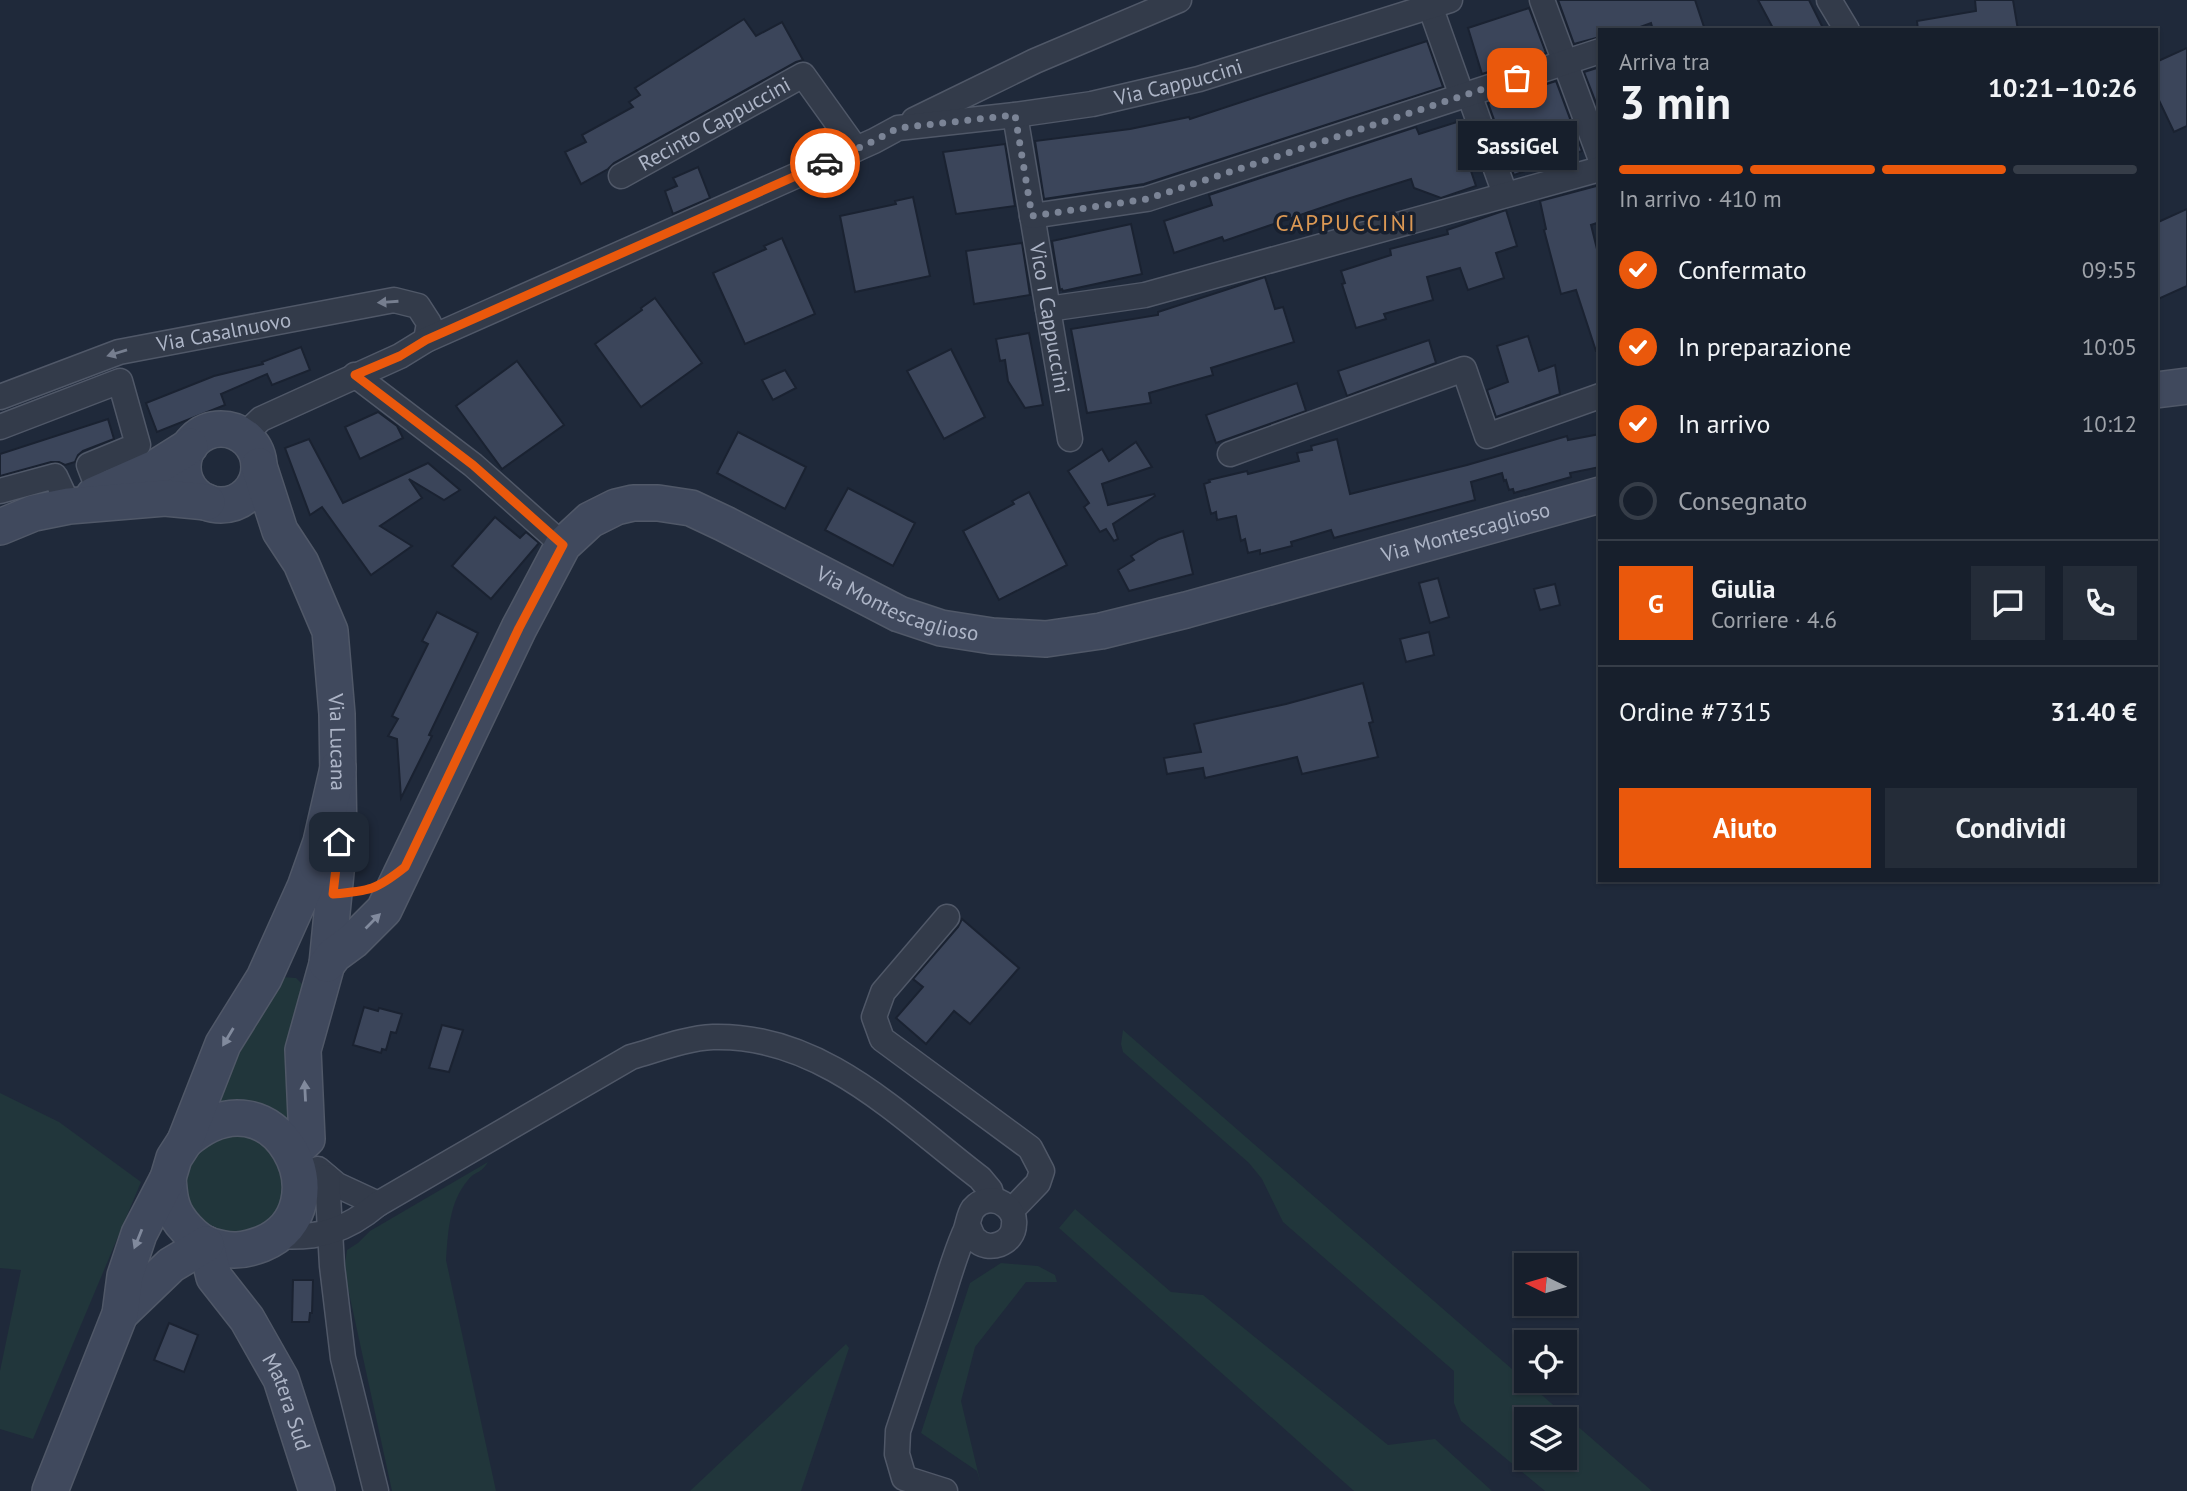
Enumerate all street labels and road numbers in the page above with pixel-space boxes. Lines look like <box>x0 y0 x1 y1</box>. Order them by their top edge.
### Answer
street label: Via Cappuccini <box>1111 52 1246 112</box>
street label: Recinto Cappuccini <box>634 71 795 177</box>
street label: Vico I Cappuccini <box>1024 240 1076 395</box>
street label: Via Casalnuovo <box>153 306 293 358</box>
street label: Via Montescaglioso <box>1377 496 1553 568</box>
street label: Via Montescaglioso <box>811 559 981 647</box>
street label: Via Lucana <box>322 691 352 791</box>
street label: Matera Sud <box>256 1349 317 1454</box>

